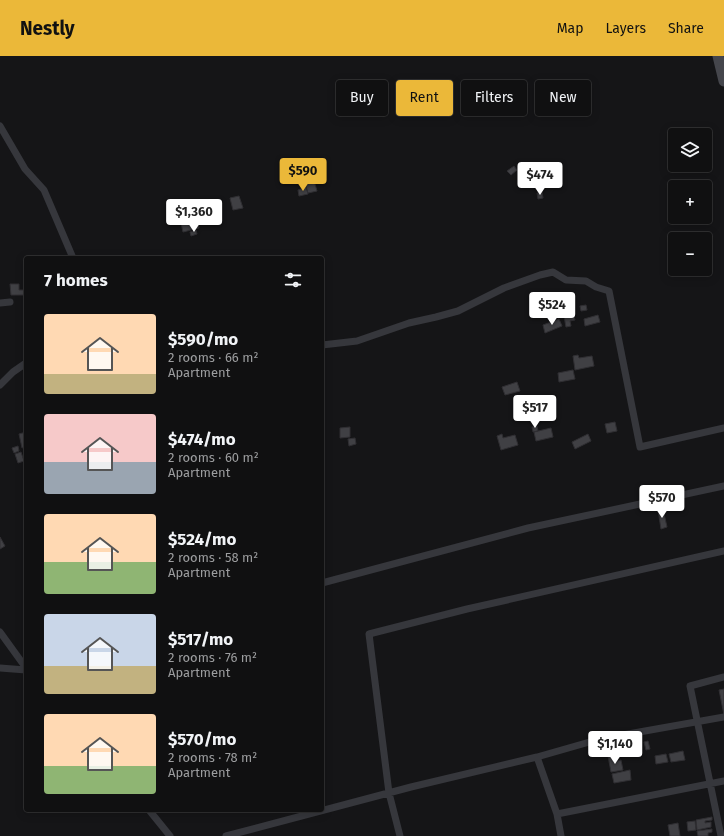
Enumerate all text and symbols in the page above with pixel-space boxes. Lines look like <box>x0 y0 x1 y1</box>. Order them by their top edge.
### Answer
text: Nestly <box>20 17 75 40</box>
text: Map <box>557 20 583 37</box>
text: Layers <box>605 20 646 37</box>
text: Share <box>668 20 704 37</box>
chip: Buy <box>336 80 388 116</box>
chip: Rent <box>396 80 453 116</box>
chip: Filters <box>461 80 527 116</box>
chip: New <box>535 80 591 116</box>
map controls <box>668 128 712 276</box>
button: layers <box>668 128 712 172</box>
pin: $590 <box>279 158 327 192</box>
pin: $474 <box>516 162 564 196</box>
text: $590 <box>289 163 317 178</box>
text: $474 <box>526 167 554 182</box>
button: + <box>668 180 712 224</box>
pin: $1,360 <box>161 199 227 233</box>
text: $1,360 <box>175 204 213 219</box>
button: − <box>668 232 712 276</box>
icon: filters <box>282 269 304 291</box>
text: 7 homes <box>44 270 108 291</box>
pin: $524 <box>528 292 576 326</box>
text: $524 <box>538 297 566 312</box>
text: $590/mo <box>168 329 238 350</box>
icon: home <box>76 330 124 378</box>
text: 2 rooms · 66 m² <box>168 350 259 365</box>
text: Apartment <box>168 365 230 380</box>
pin: $517 <box>511 395 559 429</box>
text: $517 <box>522 400 548 415</box>
text: $474/mo <box>168 429 236 450</box>
icon: home <box>76 430 124 478</box>
text: 2 rooms · 60 m² <box>168 450 259 465</box>
text: Apartment <box>168 465 230 480</box>
pin: $570 <box>638 485 686 519</box>
text: $570 <box>648 490 676 505</box>
text: $524/mo <box>168 529 236 550</box>
icon: home <box>76 530 124 578</box>
text: 2 rooms · 58 m² <box>168 550 258 565</box>
text: Apartment <box>168 565 230 580</box>
text: $517/mo <box>168 629 233 650</box>
icon: home <box>76 630 124 678</box>
text: 2 rooms · 76 m² <box>168 650 257 665</box>
text: Apartment <box>168 665 230 680</box>
text: $570/mo <box>168 729 236 750</box>
icon: home <box>76 730 124 778</box>
pin: $1,140 <box>582 731 648 765</box>
text: $1,140 <box>597 736 633 751</box>
text: 2 rooms · 78 m² <box>168 750 257 765</box>
text: Apartment <box>168 765 230 780</box>

